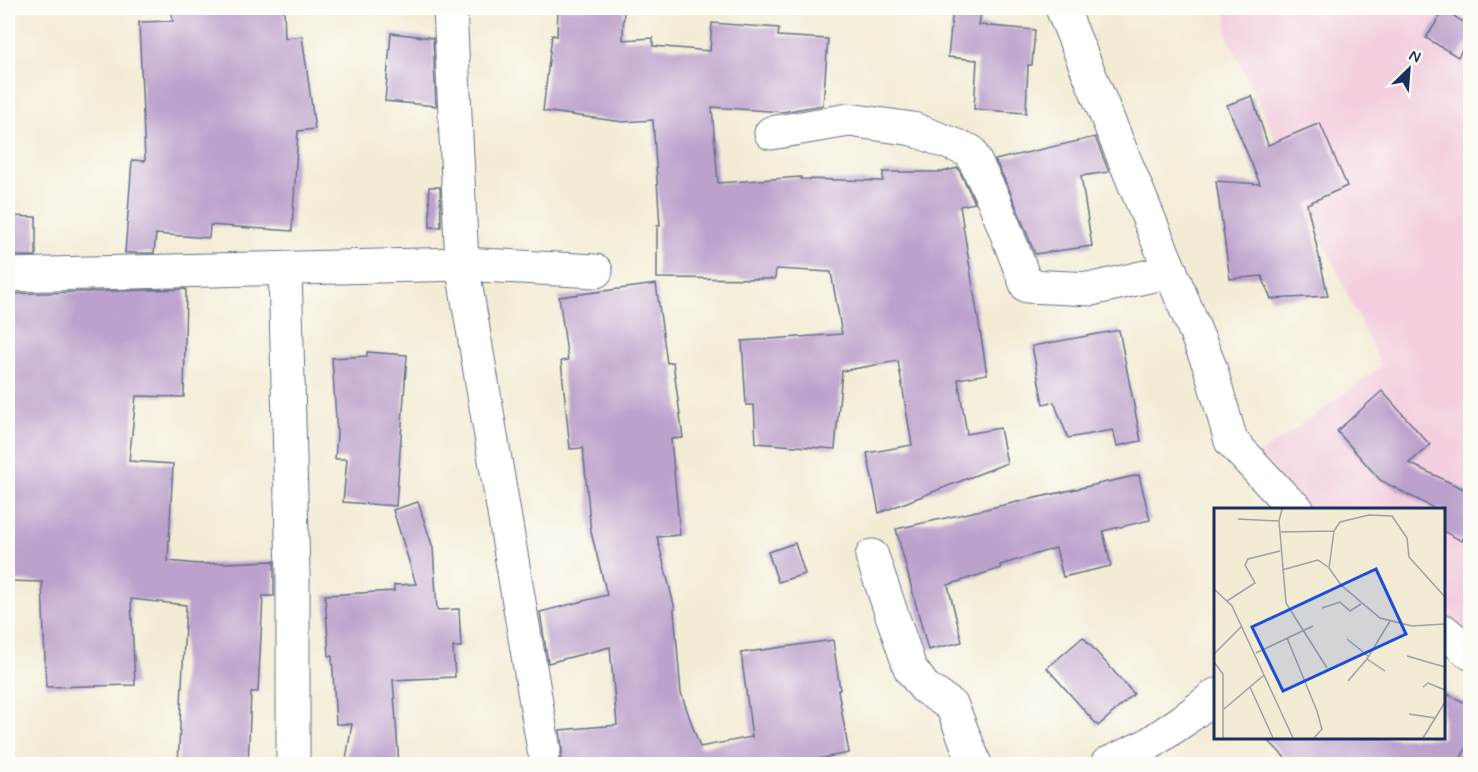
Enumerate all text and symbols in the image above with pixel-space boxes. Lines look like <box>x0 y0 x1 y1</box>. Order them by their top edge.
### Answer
north arrow <box>1379 39 1439 99</box>
text: N <box>1405 45 1424 69</box>
inset map <box>1214 508 1445 739</box>

